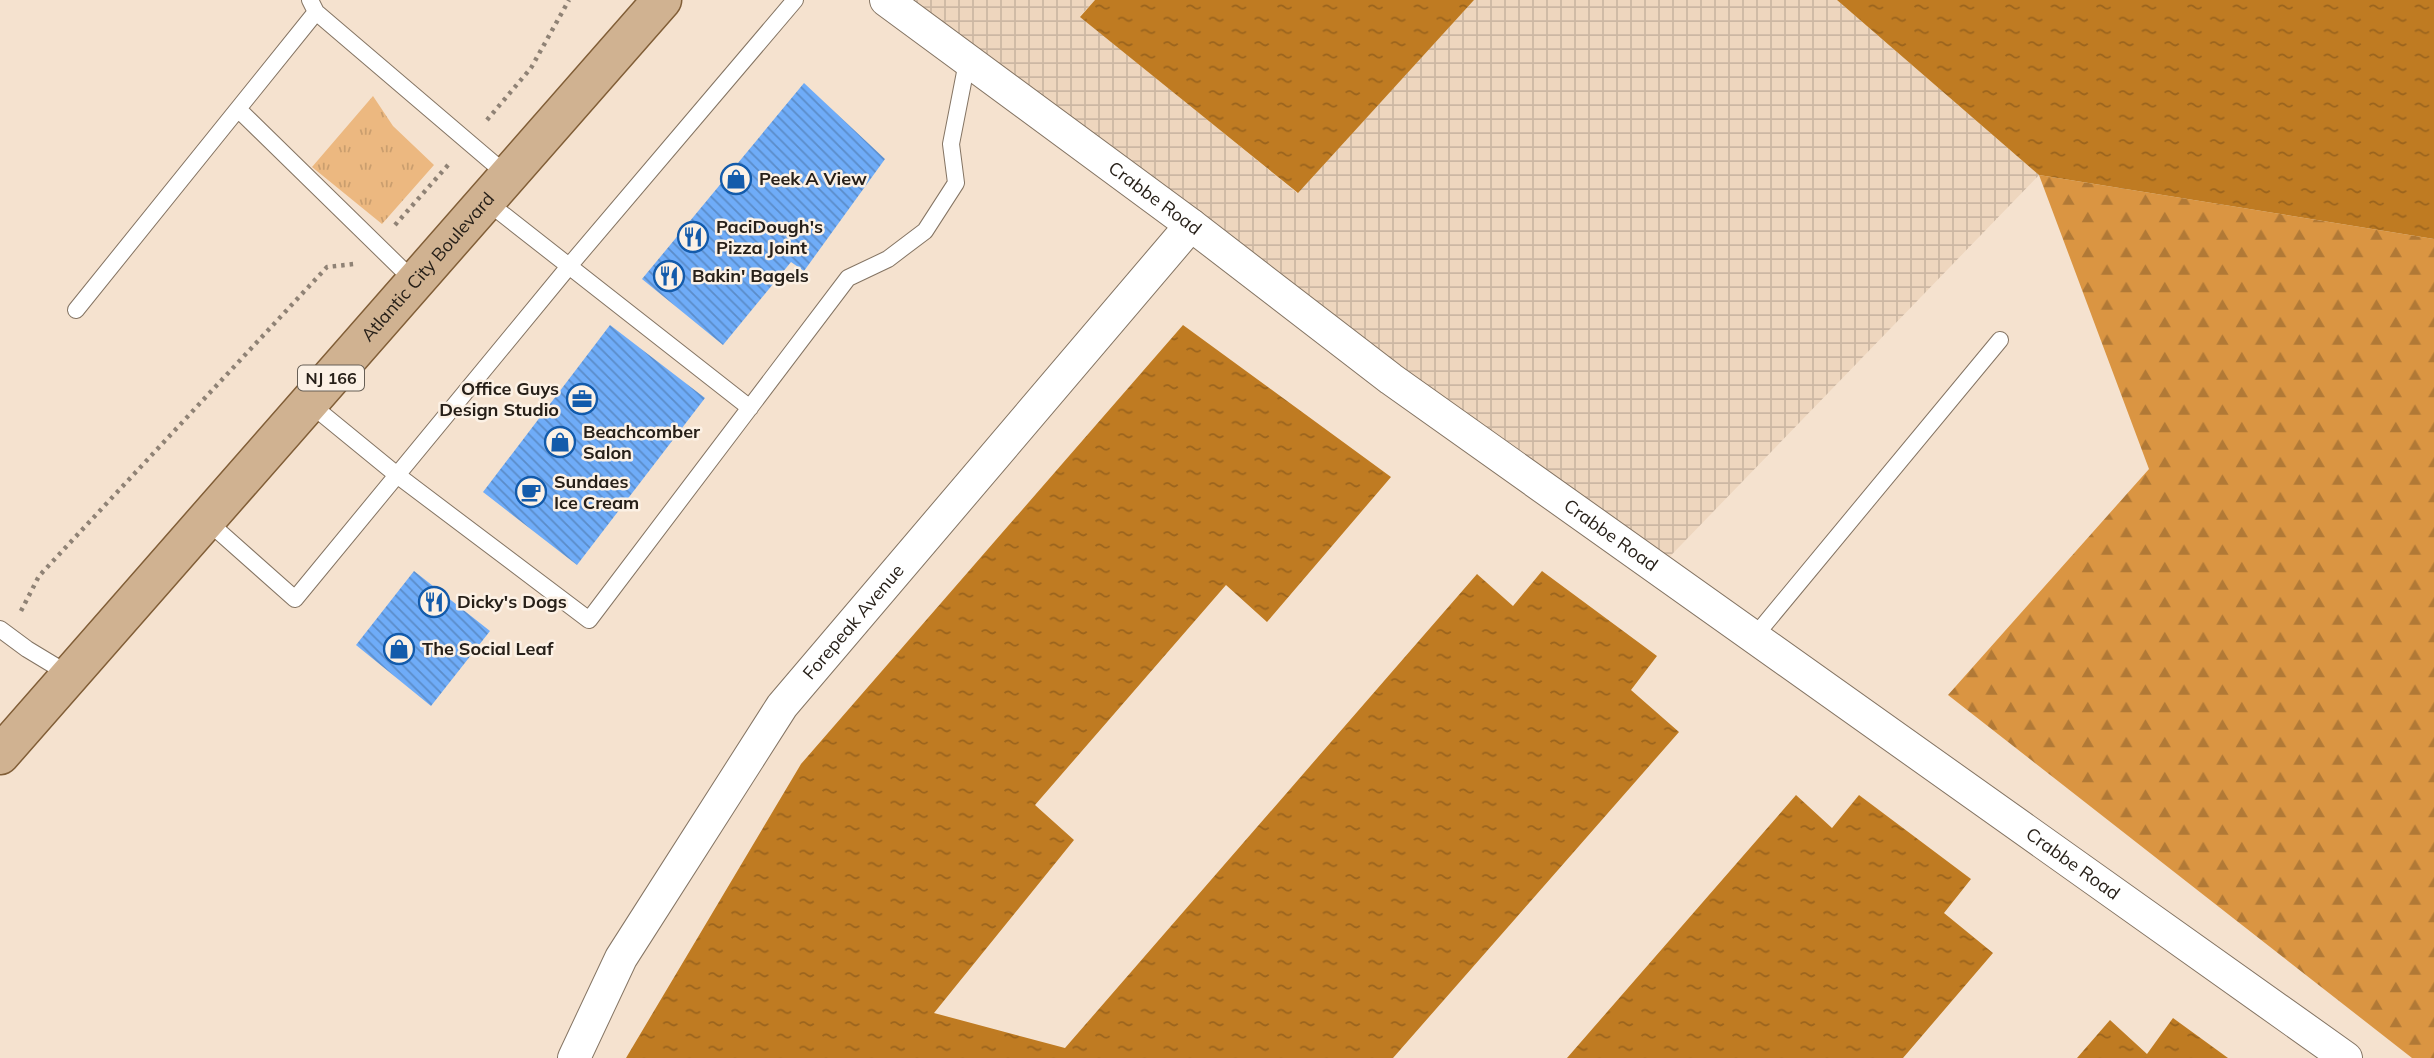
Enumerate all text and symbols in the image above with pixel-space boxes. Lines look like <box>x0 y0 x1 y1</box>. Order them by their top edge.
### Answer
street label: Crabbe Road <box>1104 156 1206 240</box>
shop icon: Peek A View <box>719 162 753 196</box>
place label: Peek A View <box>759 167 867 190</box>
street label: Atlantic City Boulevard <box>356 187 499 346</box>
place label: PaciDough's Pizza Joint <box>716 215 823 259</box>
restaurant icon: PaciDough's Pizza Joint <box>676 220 710 254</box>
restaurant icon: Bakin' Bagels <box>652 259 686 293</box>
place label: Bakin' Bagels <box>692 264 809 287</box>
road number: NJ 166 <box>298 366 364 390</box>
place label: Office Guys Design Studio <box>439 377 559 421</box>
office icon: Office Guys Design Studio <box>565 382 599 416</box>
place label: Beachcomber Salon <box>583 420 701 464</box>
shop icon: Beachcomber Salon <box>543 425 577 459</box>
place label: Sundaes Ice Cream <box>554 470 639 514</box>
cafe icon: Sundaes Ice Cream <box>514 475 548 509</box>
street label: Crabbe Road <box>1560 494 1662 576</box>
street label: Forepeak Avenue <box>798 559 909 684</box>
restaurant icon: Dicky's Dogs <box>417 585 451 619</box>
place label: Dicky's Dogs <box>457 590 567 613</box>
shop icon: The Social Leaf <box>382 632 416 666</box>
place label: The Social Leaf <box>422 637 554 660</box>
street label: Crabbe Road <box>2022 822 2125 905</box>

